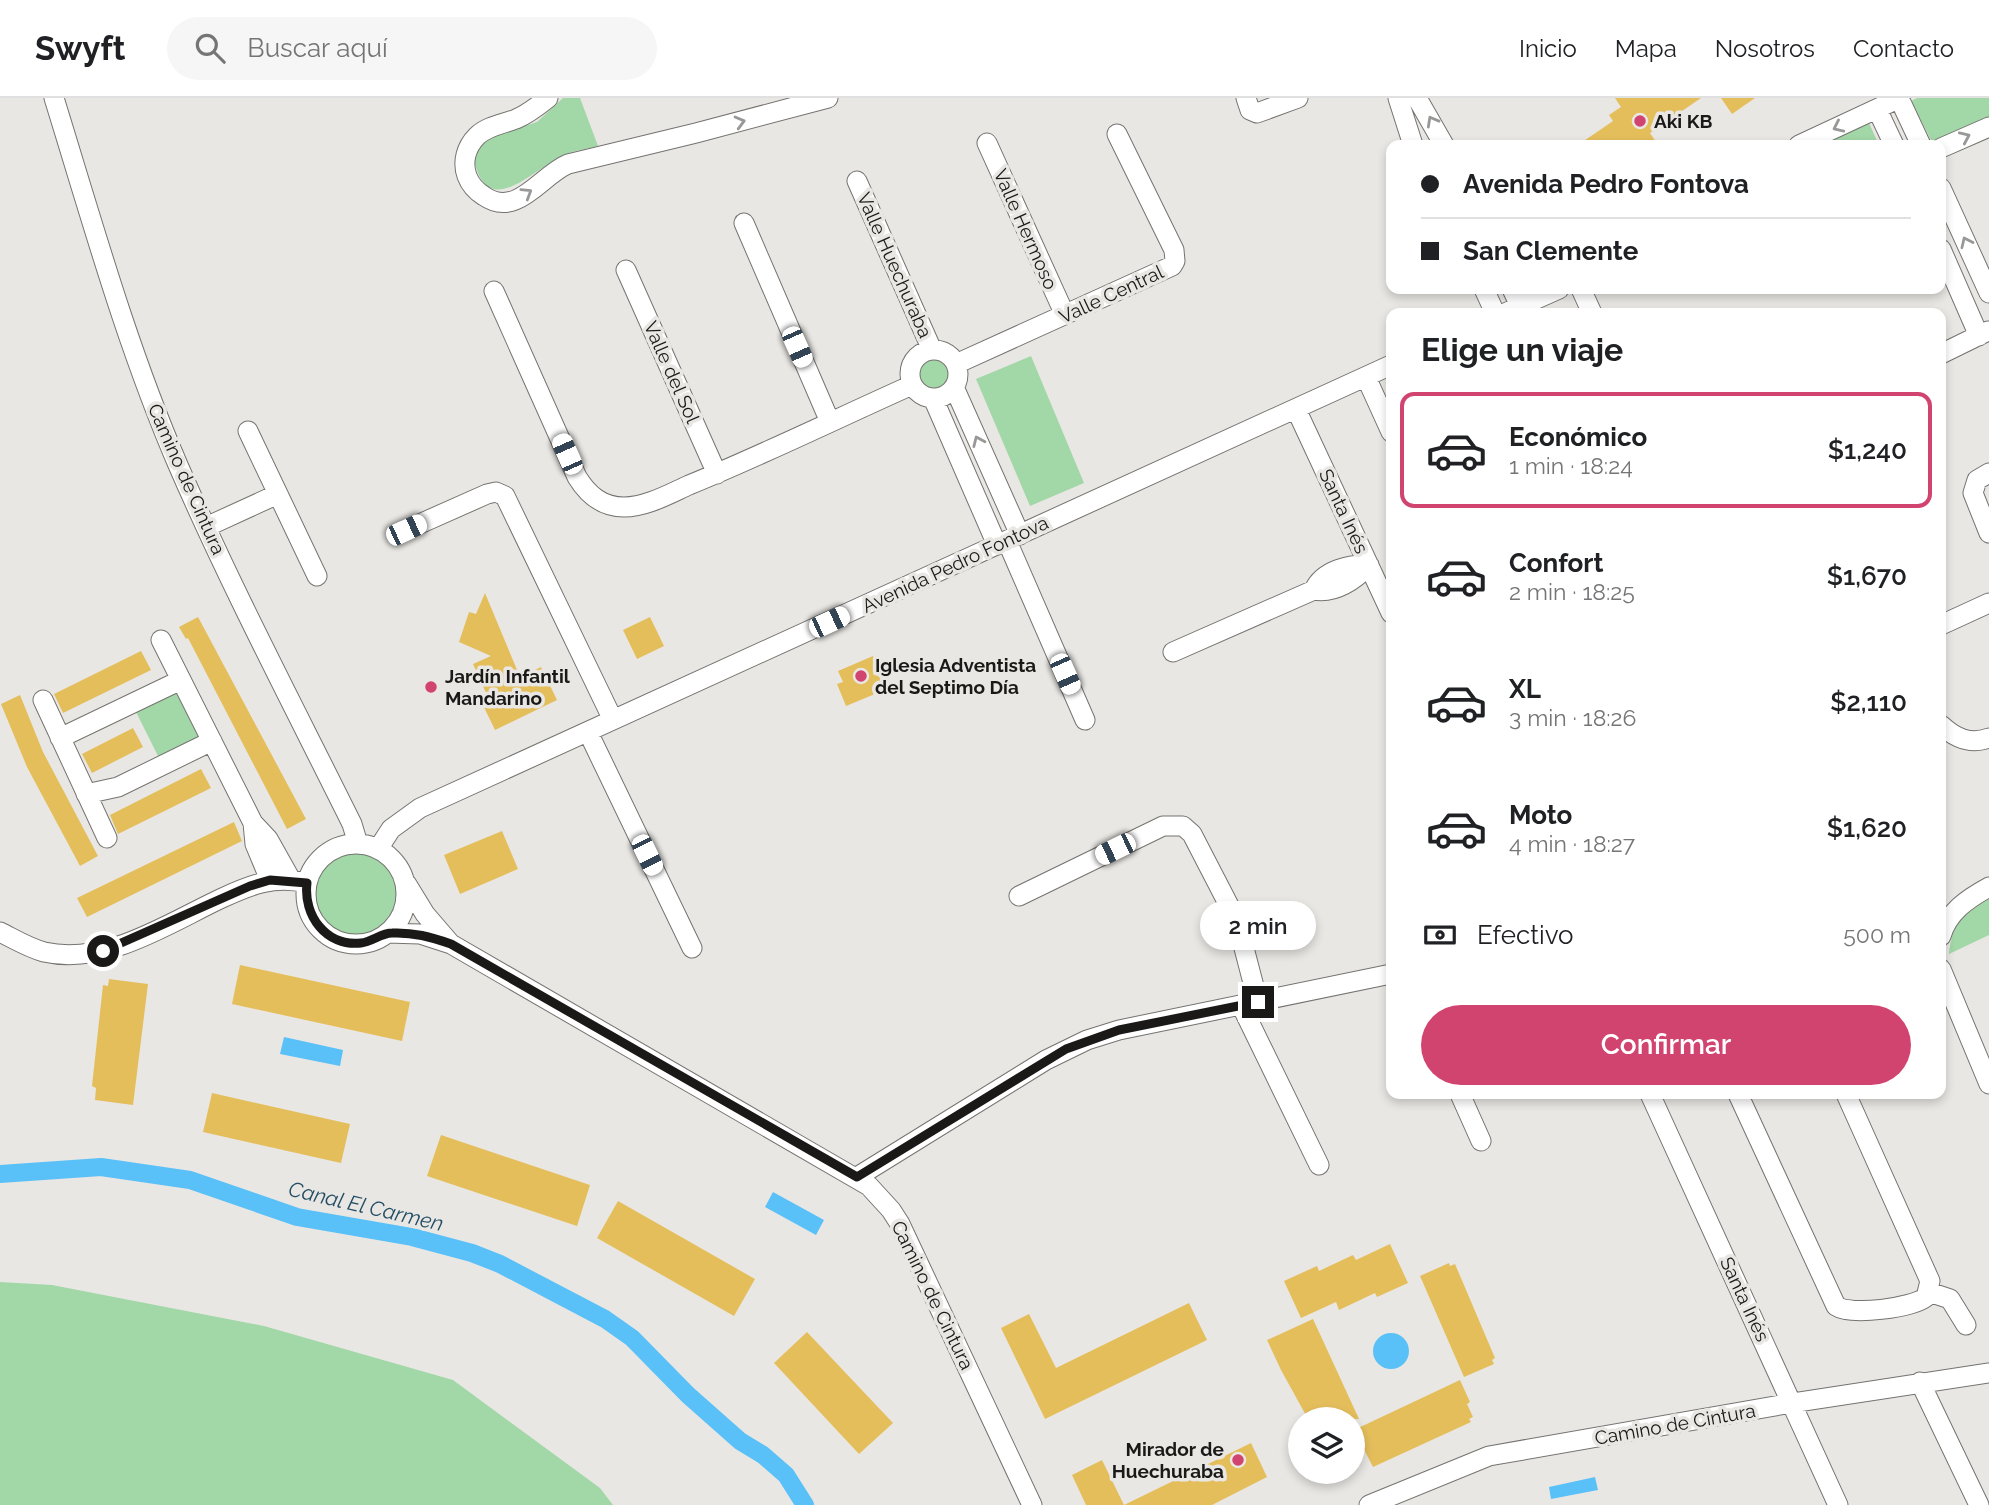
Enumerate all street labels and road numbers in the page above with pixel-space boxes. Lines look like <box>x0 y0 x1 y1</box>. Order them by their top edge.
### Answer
street label: Valle Hermoso <box>990 165 1062 293</box>
street label: Valle Huechuraba <box>853 189 937 341</box>
street label: Valle Central <box>1055 260 1167 328</box>
street label: Valle del Sol <box>640 318 705 427</box>
street label: Camino de Cintura <box>144 400 230 558</box>
street label: Santa Inés <box>1315 465 1373 557</box>
street label: Avenida Pedro Fontova <box>858 511 1052 617</box>
street label: Camino de Cintura <box>887 1217 979 1373</box>
street label: Santa Inés <box>1716 1253 1774 1345</box>
street label: Camino de Cintura <box>1593 1399 1757 1449</box>

